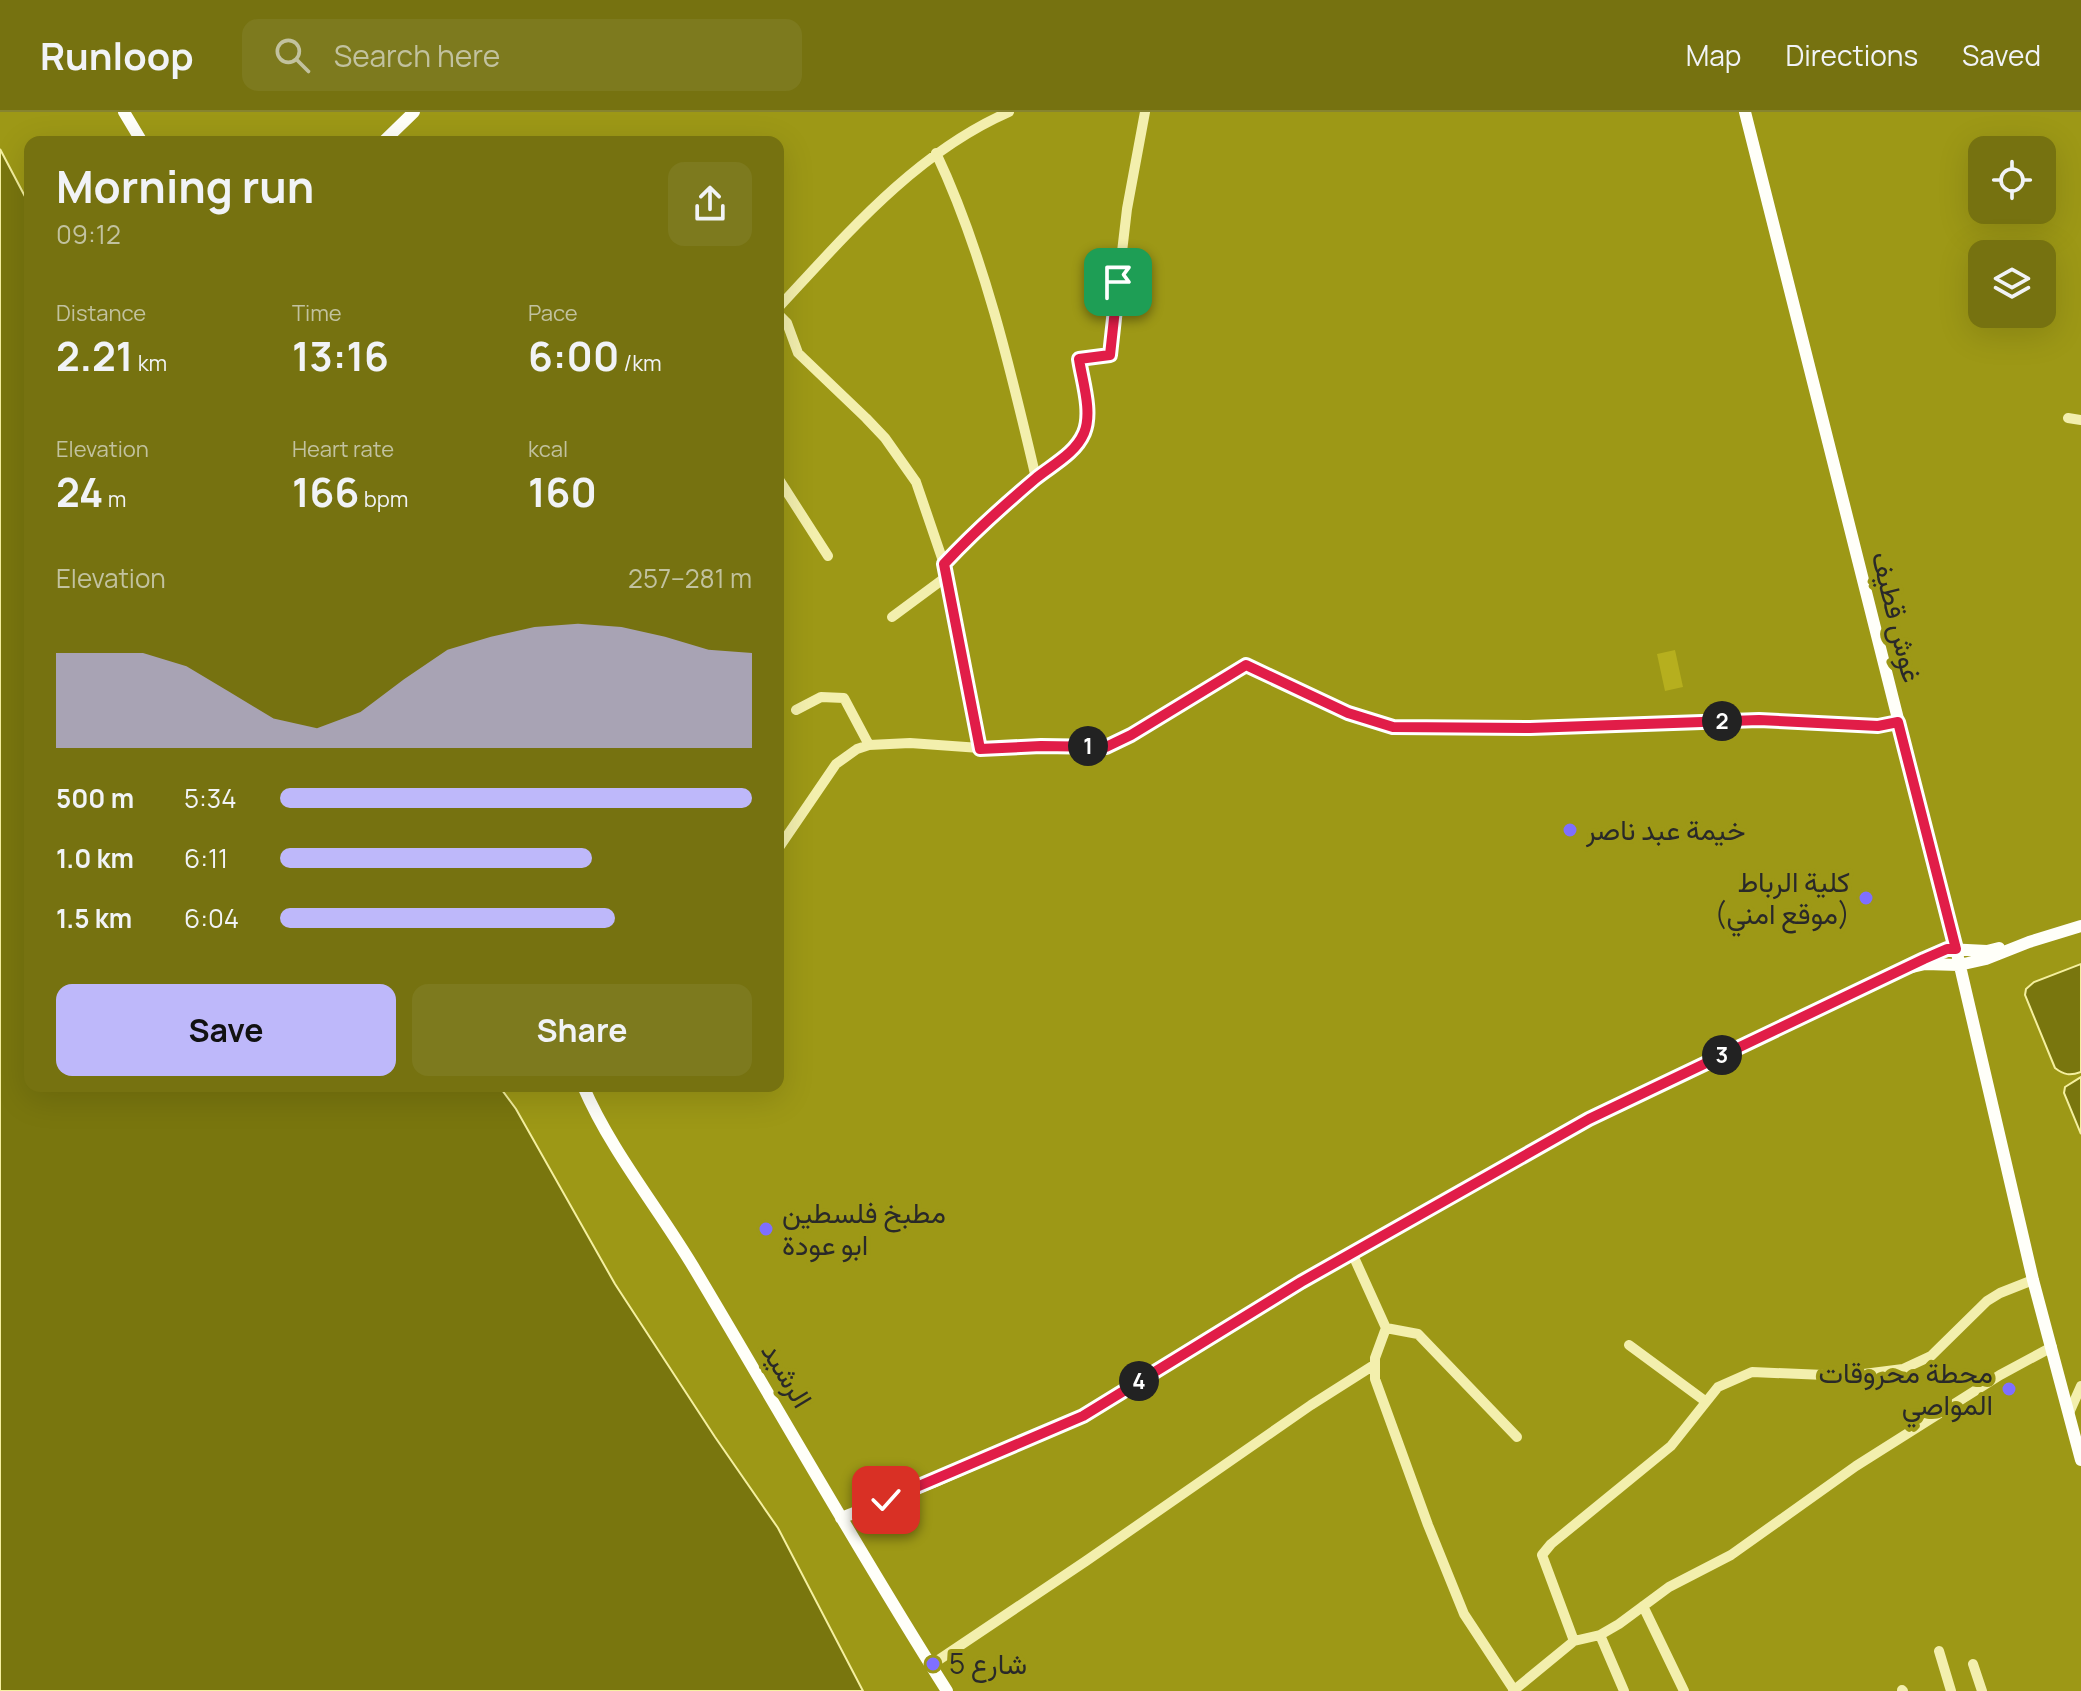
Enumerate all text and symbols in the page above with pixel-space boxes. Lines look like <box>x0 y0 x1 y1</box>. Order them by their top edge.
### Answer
search box <box>242 19 802 91</box>
text: Runloop <box>40 29 194 81</box>
icon: search <box>270 33 314 77</box>
text: Search here <box>334 35 500 76</box>
text: Map <box>1686 36 1741 74</box>
text: Directions <box>1785 36 1918 74</box>
text: Saved <box>1962 36 2041 74</box>
map controls <box>1968 136 2056 328</box>
button: locate <box>1968 136 2056 224</box>
text: Morning run <box>56 156 314 216</box>
button: share <box>668 162 752 246</box>
text: 09:12 <box>56 216 121 252</box>
button: layers <box>1968 240 2056 328</box>
pin <box>1084 248 1152 316</box>
icon: arrive <box>1096 260 1140 304</box>
text: Distance <box>56 298 146 328</box>
text: Time <box>292 298 342 328</box>
text: Pace <box>528 298 578 328</box>
text: 2.21 <box>56 328 133 383</box>
text: 13:16 <box>292 328 389 383</box>
text: 6:00 <box>528 328 619 383</box>
text: km <box>133 348 167 378</box>
text: /km <box>619 348 662 378</box>
text: Elevation <box>56 434 149 464</box>
text: Heart rate <box>292 434 394 464</box>
text: kcal <box>528 434 568 464</box>
text: 24 <box>56 464 103 519</box>
text: 166 <box>292 464 359 519</box>
text: 160 <box>528 464 597 519</box>
text: m <box>103 484 126 514</box>
text: bpm <box>359 484 408 514</box>
street label: غوش قطيف <box>1863 547 1933 686</box>
text: Elevation <box>56 560 166 596</box>
text: 257–281 m <box>628 560 752 596</box>
pin: 2 <box>1702 701 1742 741</box>
text: 2 <box>1715 706 1729 736</box>
pin: 1 <box>1068 726 1108 766</box>
text: 1 <box>1083 731 1093 761</box>
text: 500 m <box>56 780 134 816</box>
text: 5:34 <box>184 780 237 816</box>
place label: خيمة عبد ناصر <box>1585 810 1745 848</box>
marker: خيمة عبد ناصر <box>1561 821 1579 839</box>
text: 1.0 km <box>56 840 134 876</box>
text: 6:11 <box>184 840 228 876</box>
place label: كلية الرباط (موقع امني) <box>1714 862 1850 937</box>
marker: كلية الرباط (موقع امني) <box>1857 889 1875 907</box>
text: 1.5 km <box>56 900 132 936</box>
text: 6:04 <box>184 900 239 936</box>
button: Save <box>56 984 396 1076</box>
button: Share <box>412 984 752 1076</box>
pin: 3 <box>1702 1035 1742 1075</box>
text: 3 <box>1716 1040 1728 1070</box>
place label: مطبخ فلسطين ابو عودة <box>782 1193 946 1263</box>
marker: مطبخ فلسطين ابو عودة <box>757 1220 775 1238</box>
street label: الرشيد <box>753 1335 822 1414</box>
place label: محطة محروقات المواصي <box>1818 1353 1993 1428</box>
pin: 4 <box>1119 1361 1159 1401</box>
text: 4 <box>1132 1366 1146 1396</box>
marker: محطة محروقات المواصي <box>2000 1380 2018 1398</box>
pin <box>852 1466 920 1534</box>
icon: check <box>864 1478 908 1522</box>
place label: شارع 5 <box>949 1644 1027 1683</box>
marker: شارع 5 <box>924 1655 942 1673</box>

